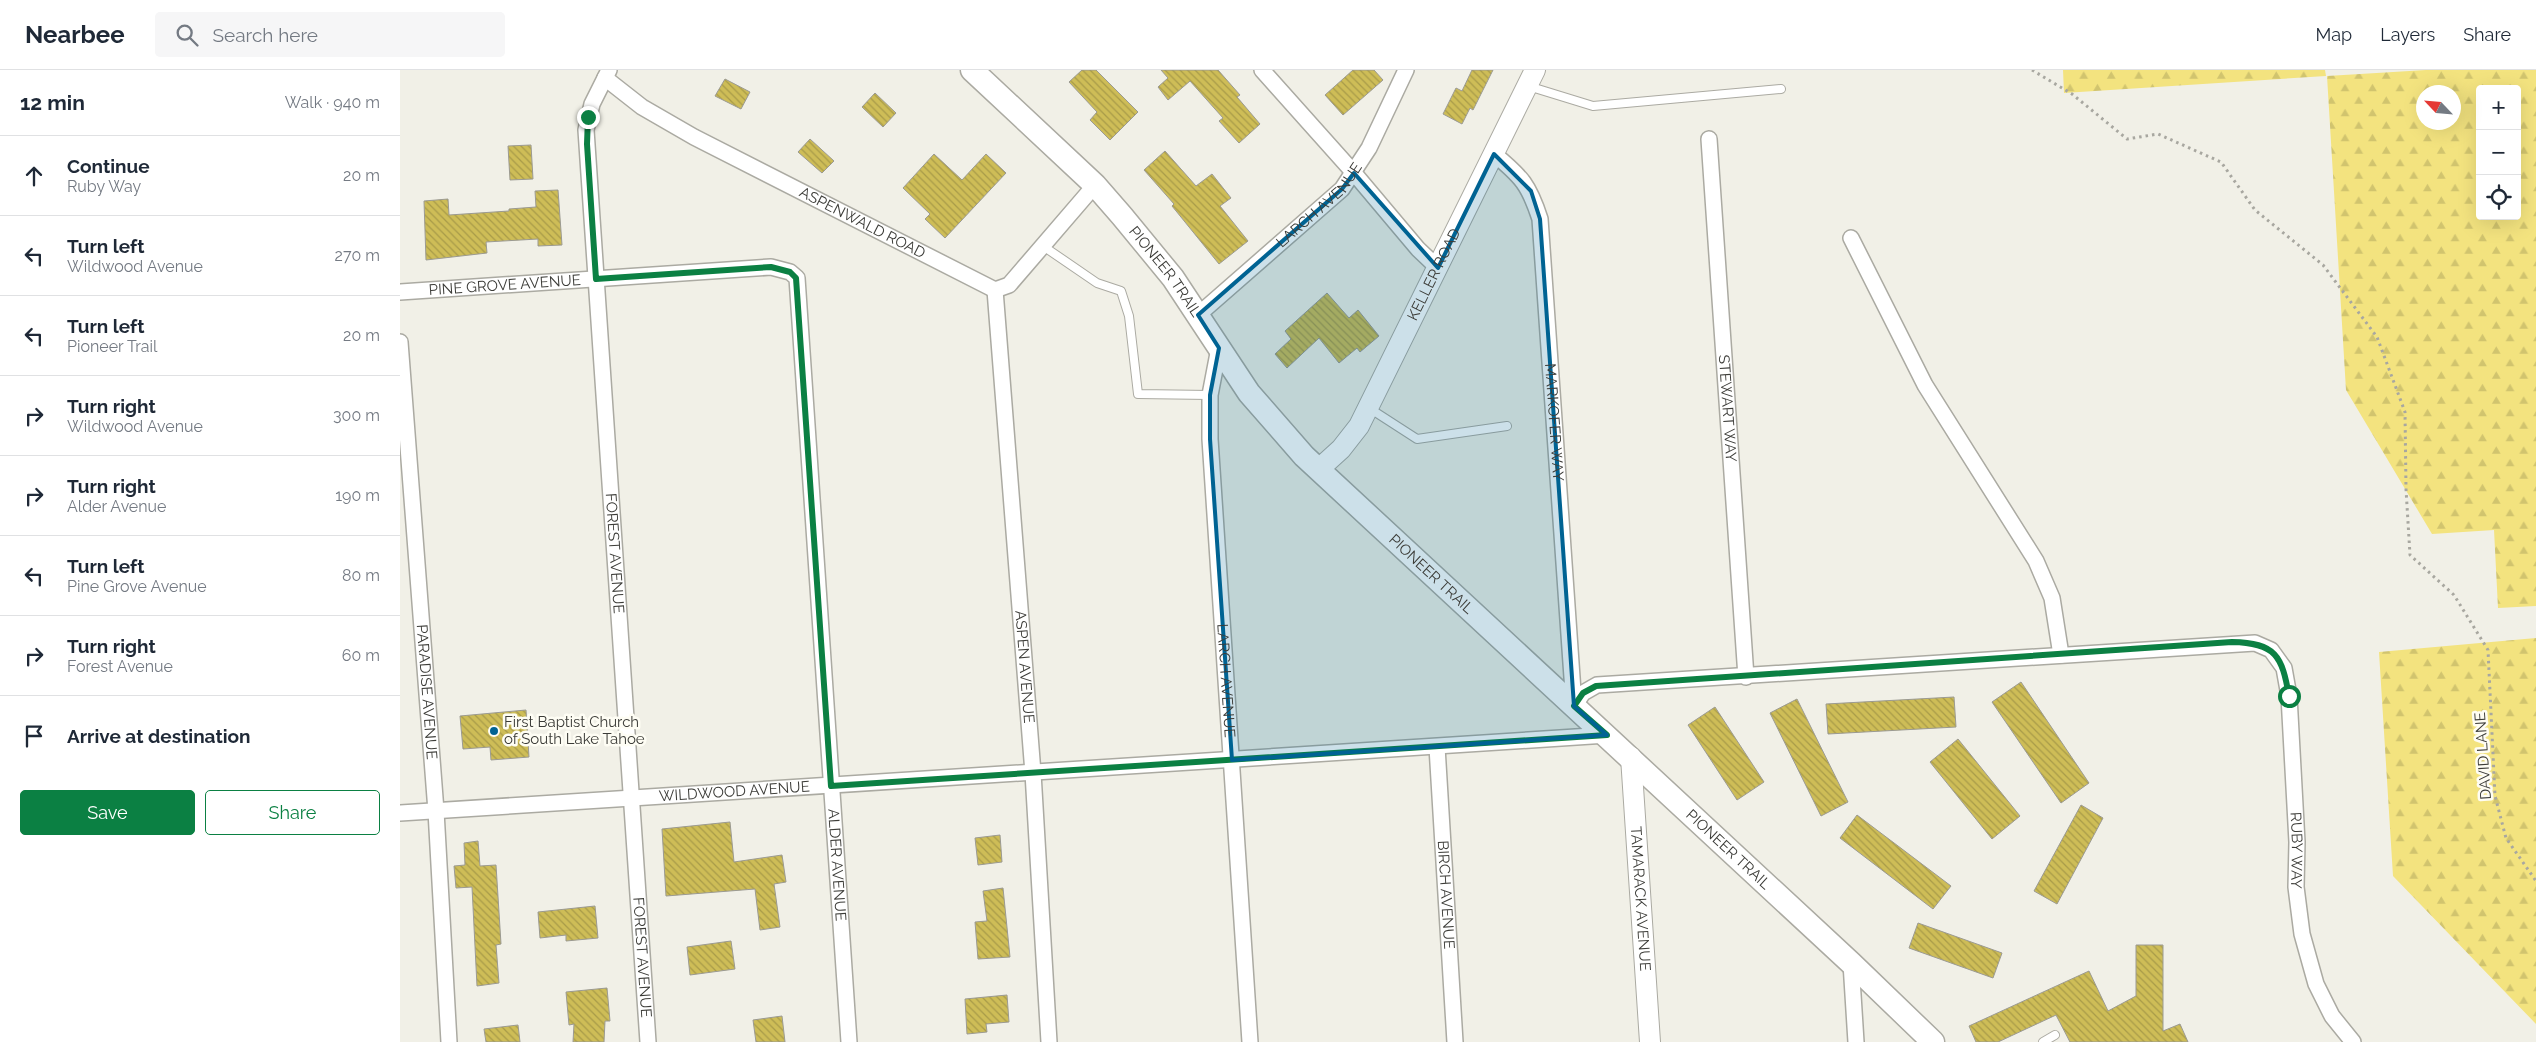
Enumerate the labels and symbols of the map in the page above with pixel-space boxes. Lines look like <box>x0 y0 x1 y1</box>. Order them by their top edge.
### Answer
north arrow <box>2416 85 2461 130</box>
route end <box>577 106 600 129</box>
street label: LARCH AVENUE <box>1273 159 1366 251</box>
street label: ASPENWALD ROAD <box>796 183 929 262</box>
street label: PIONEER TRAIL <box>1125 223 1205 320</box>
street label: KELLER ROAD <box>1404 225 1464 324</box>
street label: PINE GROVE AVENUE <box>428 271 581 299</box>
street label: STEWART WAY <box>1715 354 1740 463</box>
street label: MARKOFER WAY <box>1541 363 1567 482</box>
street label: FOREST AVENUE <box>602 493 628 614</box>
street label: PIONEER TRAIL <box>1385 530 1478 618</box>
street label: ASPEN AVENUE <box>1011 610 1038 724</box>
street label: LARCH AVENUE <box>1213 623 1239 738</box>
street label: PARADISE AVENUE <box>413 624 441 760</box>
route start <box>2278 685 2301 708</box>
street label: DAVID LANE <box>2471 712 2495 800</box>
place label: First Baptist Church of South Lake Tahoe <box>504 713 645 748</box>
marker: First Baptist Church of South Lake Tahoe <box>488 725 500 737</box>
street label: WILDWOOD AVENUE <box>658 778 810 805</box>
street label: PIONEER TRAIL <box>1682 806 1775 893</box>
street label: ALDER AVENUE <box>824 808 850 922</box>
street label: RUBY WAY <box>2286 812 2306 889</box>
street label: TAMARACK AVENUE <box>1627 826 1654 972</box>
street label: BIRCH AVENUE <box>1434 840 1458 950</box>
street label: FOREST AVENUE <box>629 897 655 1018</box>

